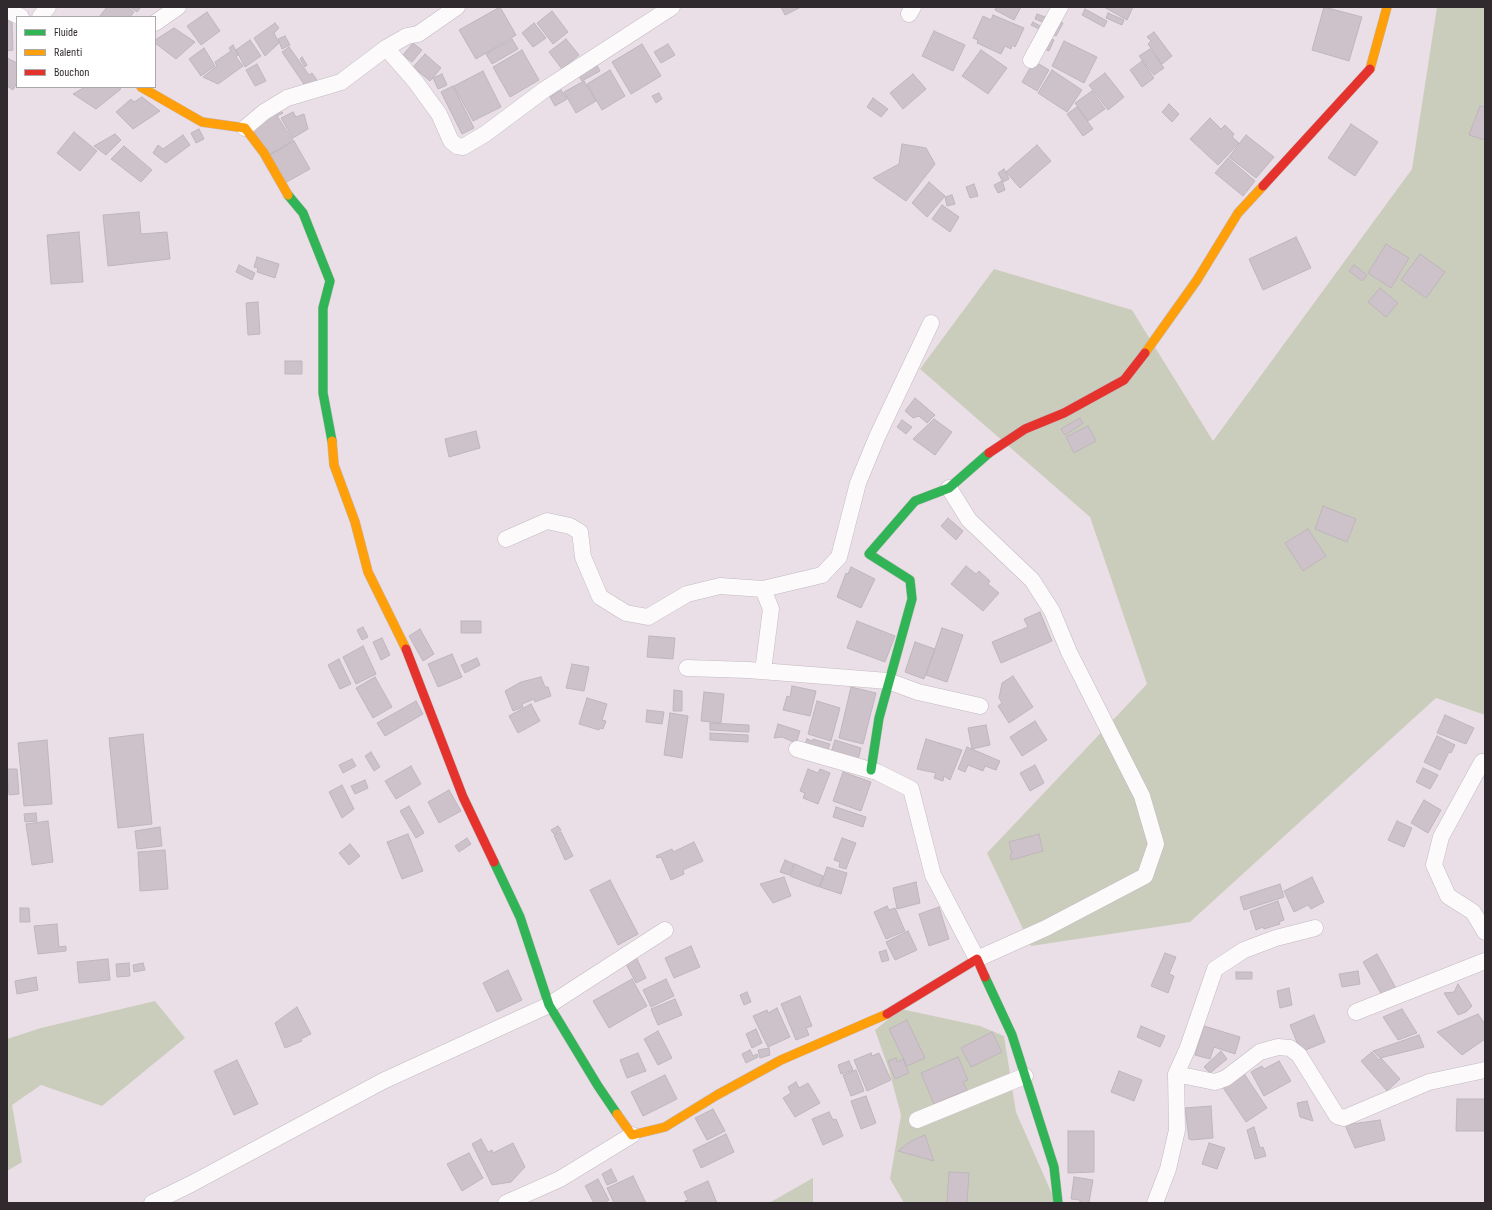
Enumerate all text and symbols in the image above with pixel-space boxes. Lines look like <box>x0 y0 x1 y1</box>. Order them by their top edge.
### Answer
legend <box>16 16 156 88</box>
text: Fluide <box>54 25 78 40</box>
text: Ralenti <box>54 45 82 60</box>
text: Bouchon <box>54 65 89 80</box>

